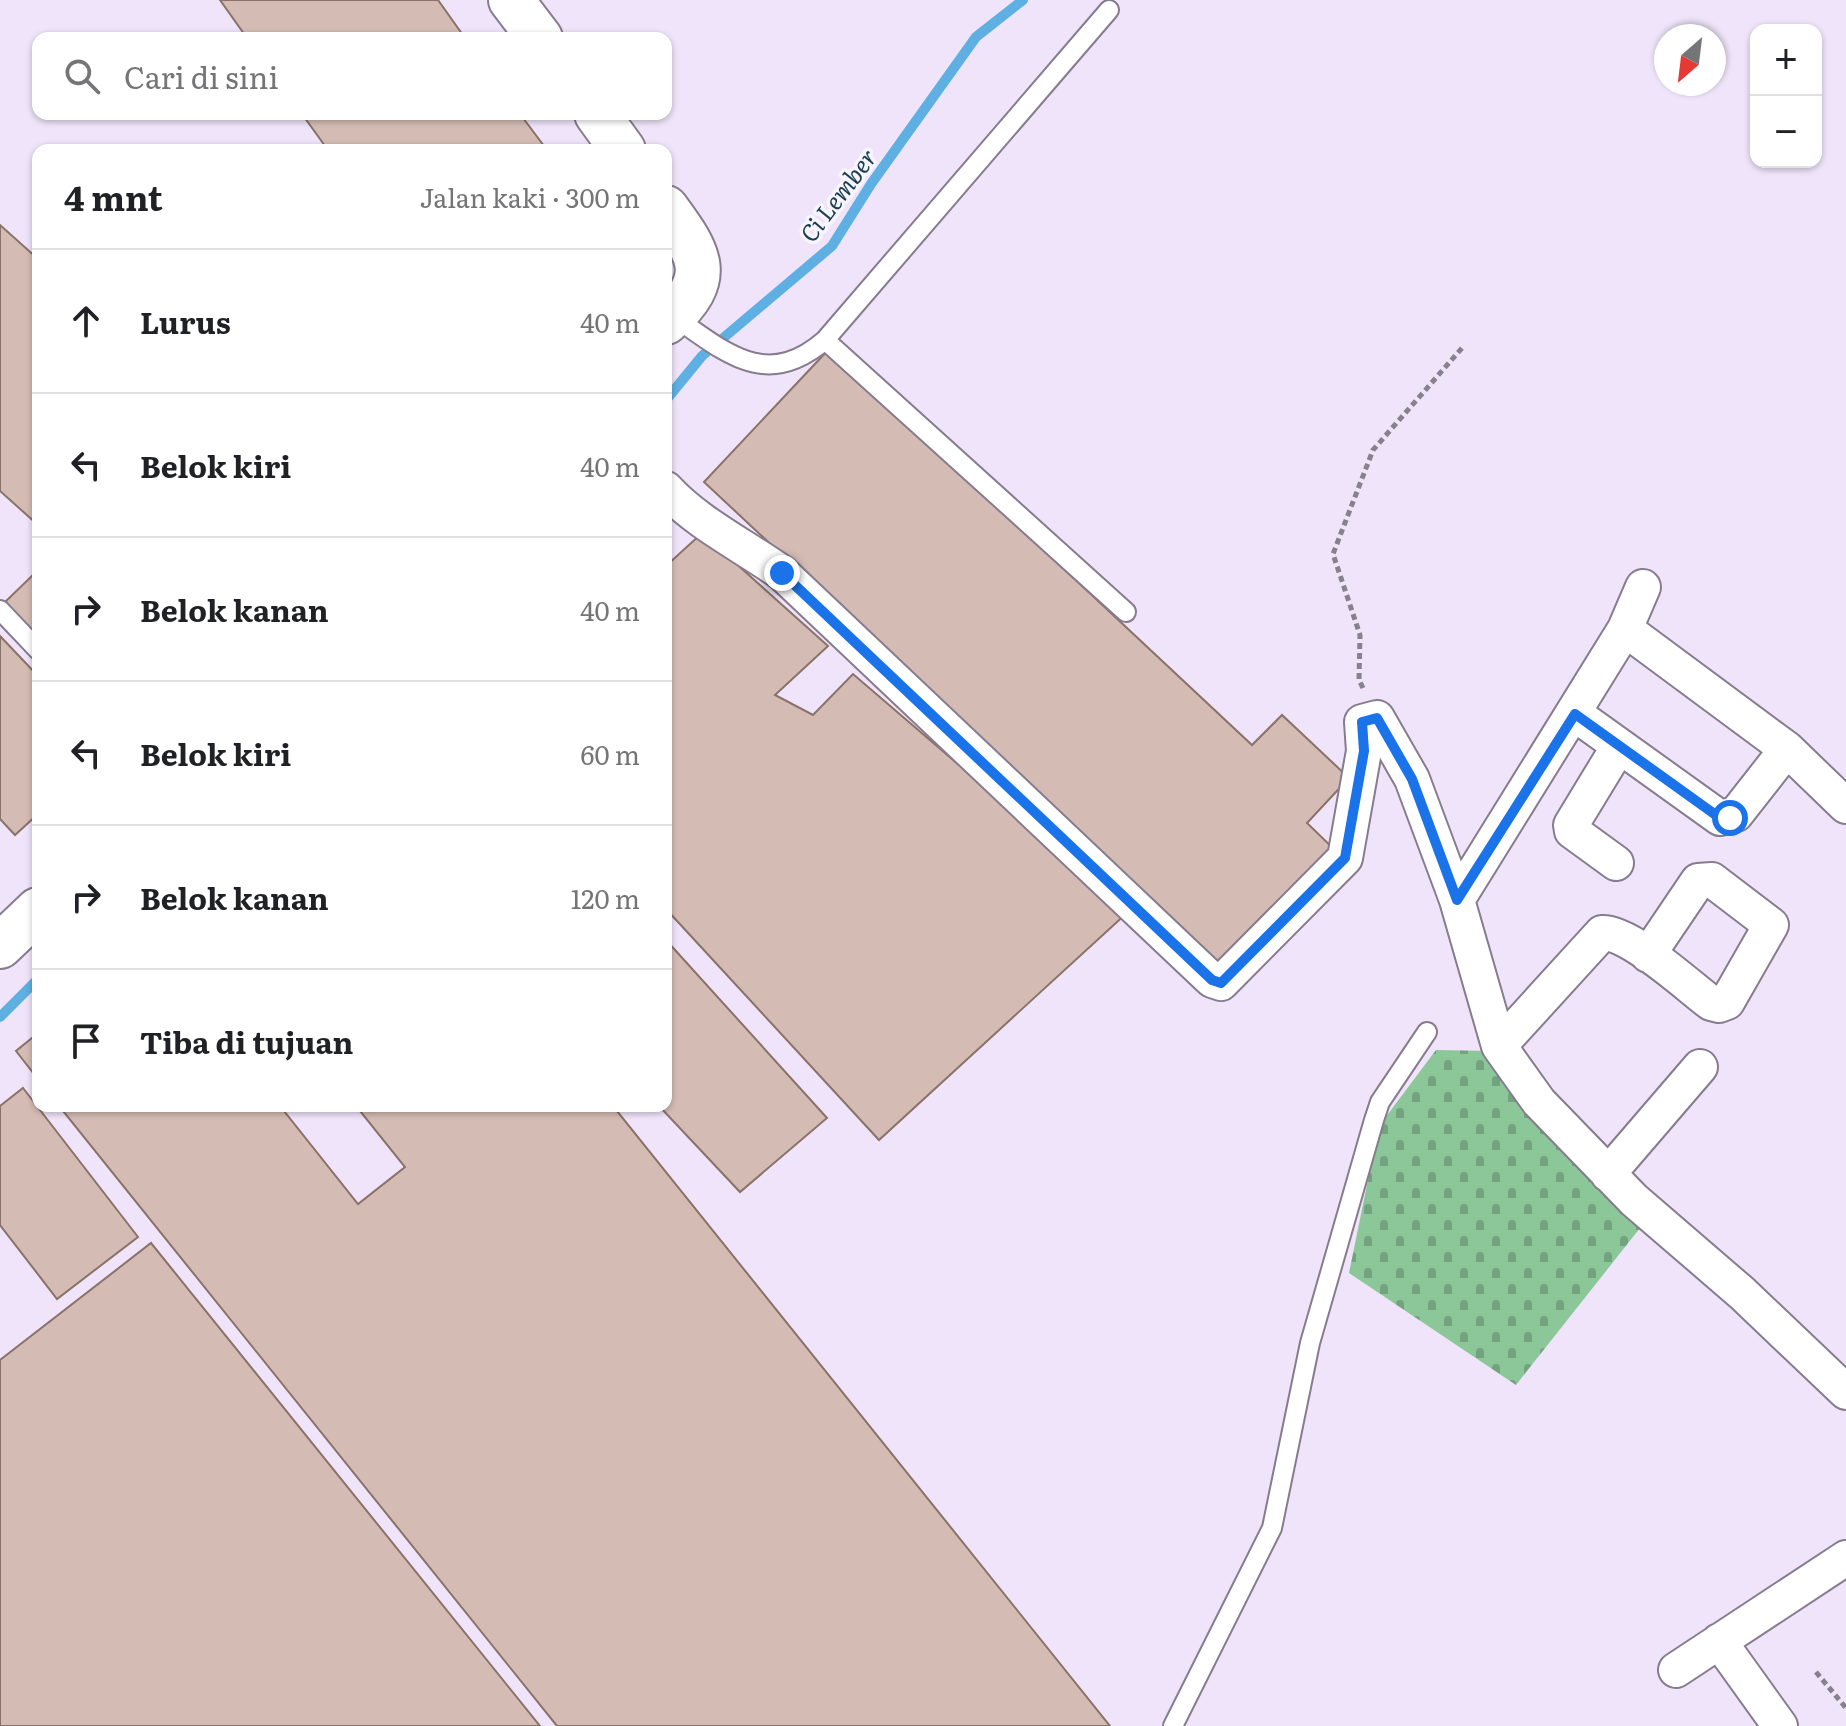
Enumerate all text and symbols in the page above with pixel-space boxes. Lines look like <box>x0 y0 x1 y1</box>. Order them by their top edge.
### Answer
north arrow <box>1654 24 1726 96</box>
map controls <box>1750 24 1822 168</box>
button: + <box>1750 24 1822 96</box>
search box <box>32 32 672 120</box>
icon: search <box>60 54 104 98</box>
text: Cari di sini <box>124 54 278 98</box>
button: − <box>1750 96 1822 168</box>
water label: Ci Lember <box>790 140 884 249</box>
text: 4 mnt <box>64 171 163 221</box>
text: Jalan kaki · 300 m <box>420 177 640 216</box>
icon: ahead <box>64 299 108 343</box>
text: Lurus <box>140 299 231 343</box>
text: 40 m <box>580 302 640 341</box>
icon: left <box>64 443 108 487</box>
text: Belok kiri <box>140 443 291 487</box>
text: 40 m <box>580 446 640 485</box>
route end <box>764 555 800 591</box>
icon: right <box>64 587 108 631</box>
text: Belok kanan <box>140 587 329 631</box>
text: 40 m <box>580 590 640 629</box>
icon: left <box>64 731 108 775</box>
text: Belok kiri <box>140 731 291 775</box>
text: 60 m <box>581 734 640 773</box>
route start <box>1712 800 1748 836</box>
icon: right <box>64 875 108 919</box>
text: Belok kanan <box>140 875 329 919</box>
text: 120 m <box>571 878 640 917</box>
icon: arrive <box>64 1019 108 1063</box>
text: Tiba di tujuan <box>140 1019 353 1063</box>

